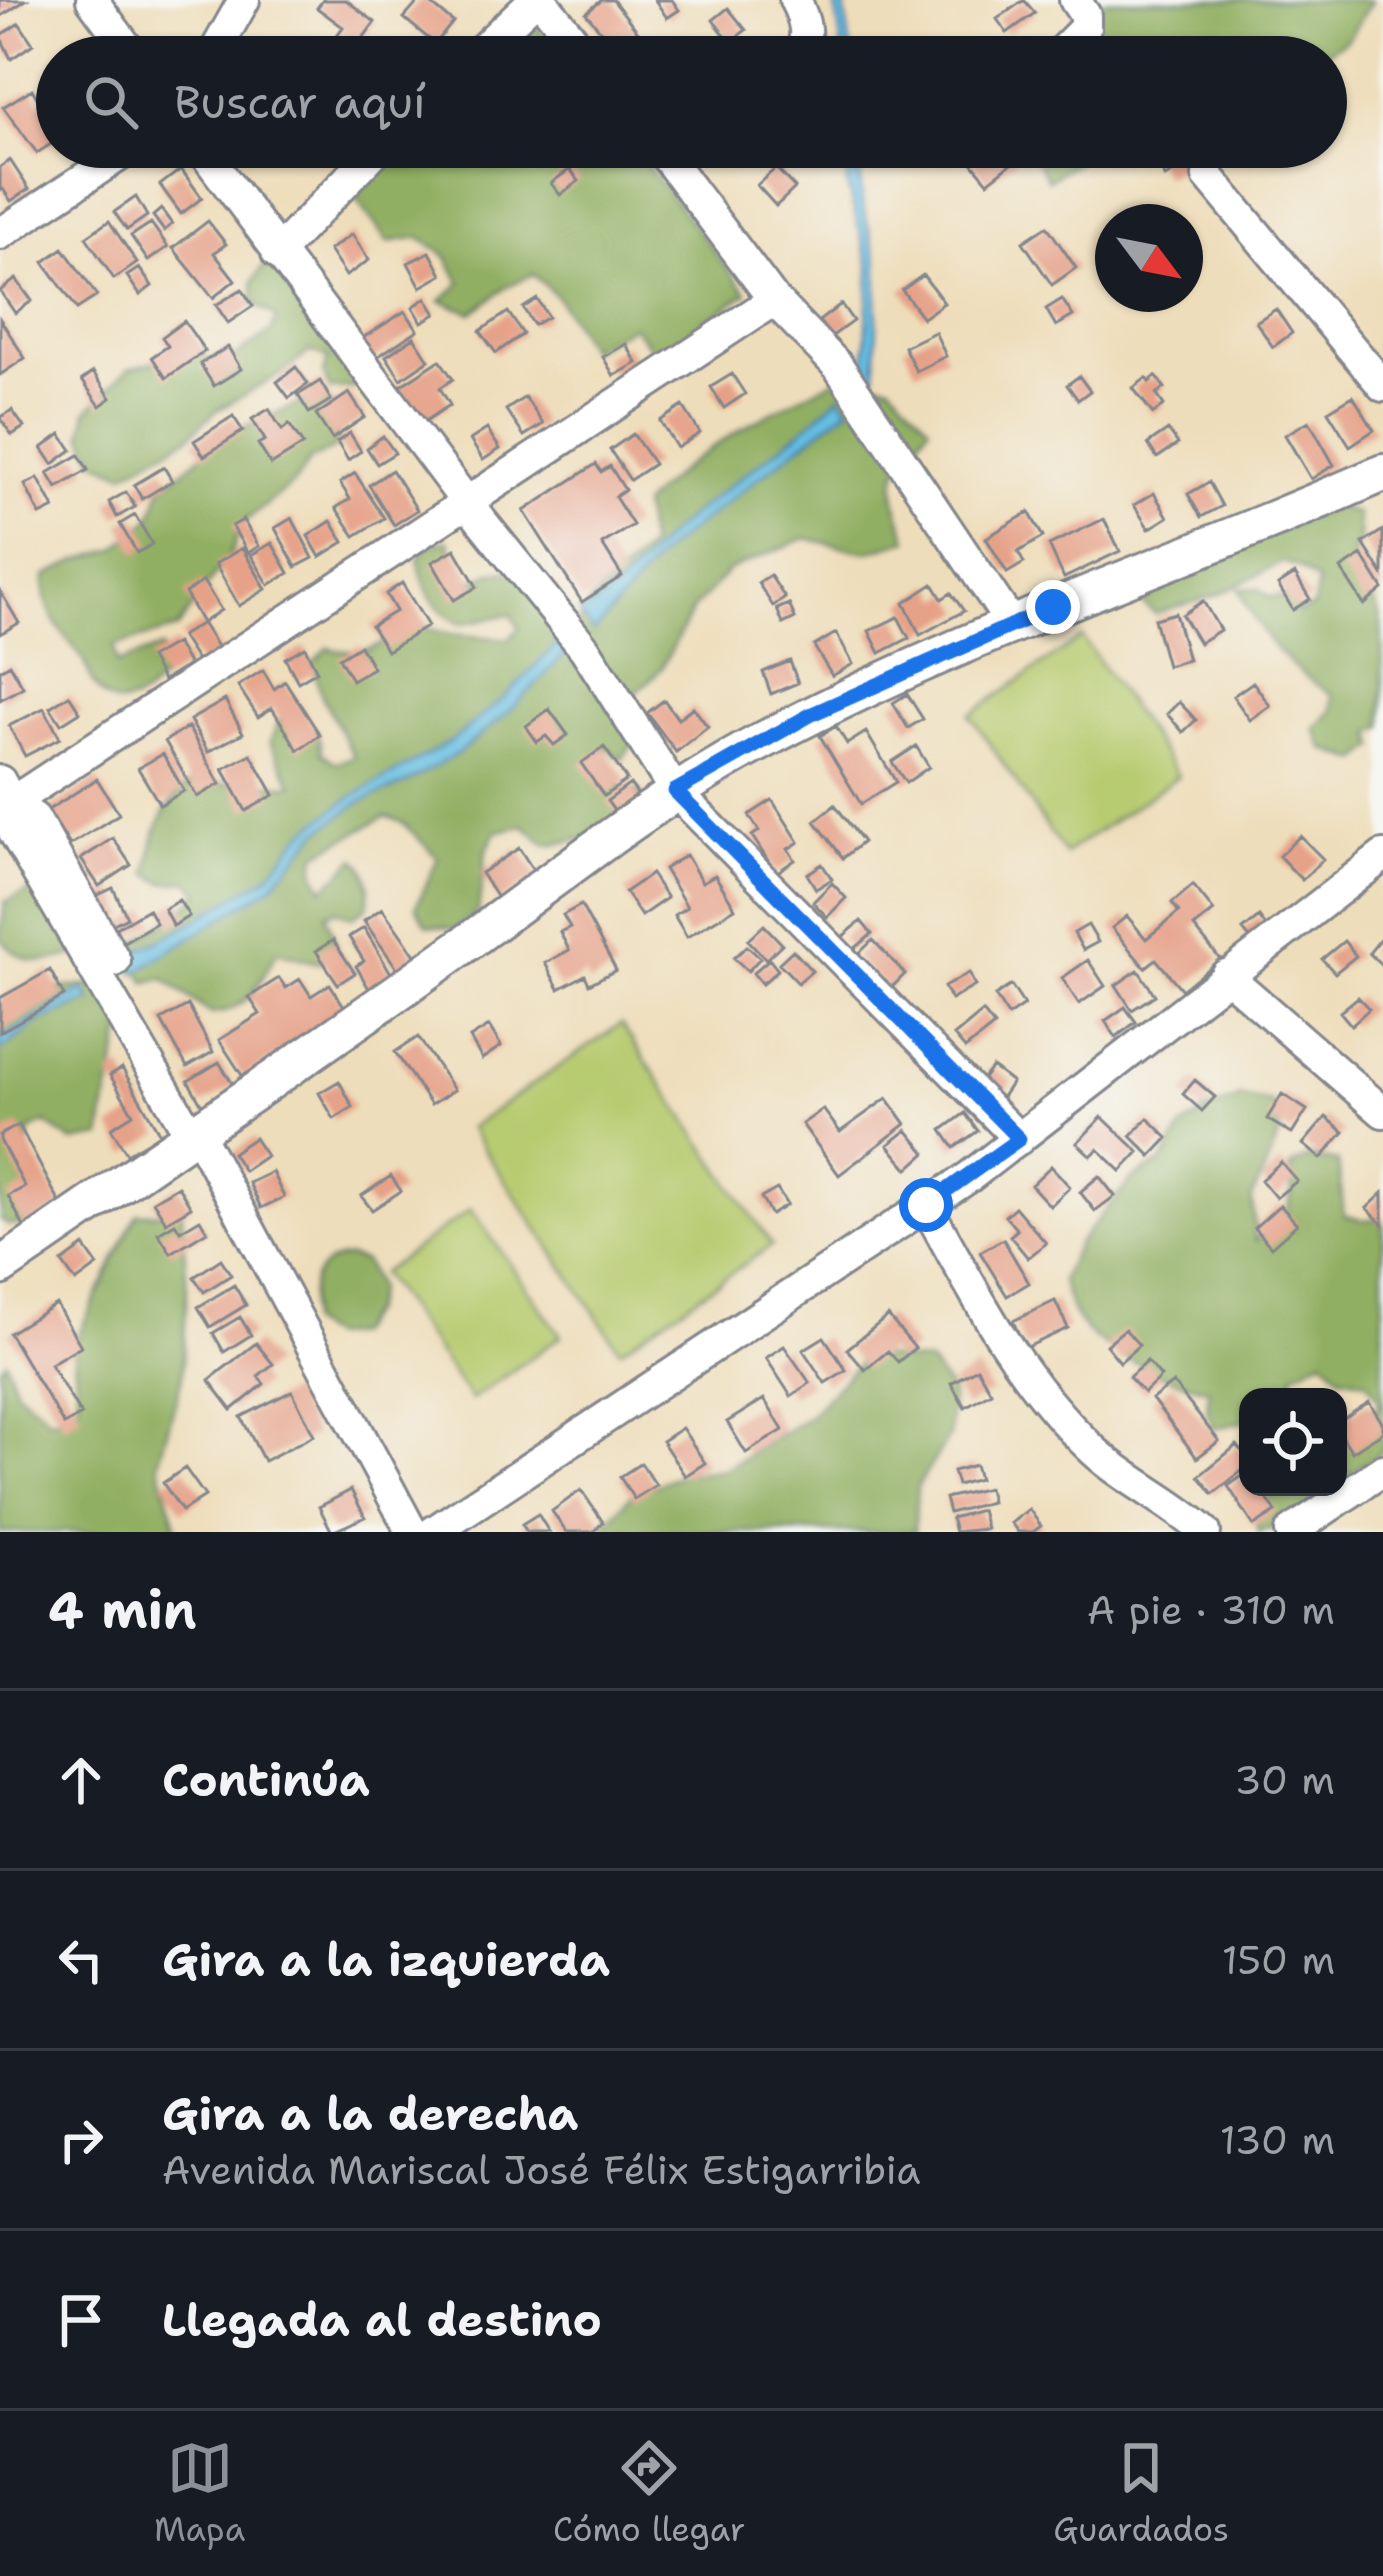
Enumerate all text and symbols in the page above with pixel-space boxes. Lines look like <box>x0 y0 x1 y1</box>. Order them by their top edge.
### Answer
search box <box>36 36 1347 168</box>
icon: search <box>78 69 144 135</box>
text: Buscar aquí <box>174 72 426 132</box>
north arrow <box>1095 204 1203 312</box>
route end <box>1026 580 1080 634</box>
route start <box>899 1178 953 1232</box>
map controls <box>1239 1388 1347 1496</box>
button: locate <box>1239 1388 1347 1496</box>
text: 4 min <box>48 1576 197 1644</box>
text: A pie · 310 m <box>1087 1584 1335 1636</box>
icon: ahead <box>48 1747 114 1813</box>
text: Continúa <box>162 1750 370 1810</box>
text: 30 m <box>1234 1754 1335 1806</box>
icon: left <box>48 1927 114 1993</box>
text: Gira a la izquierda <box>162 1930 610 1990</box>
text: 150 m <box>1222 1934 1335 1986</box>
text: Gira a la derecha <box>162 2084 578 2144</box>
icon: right <box>48 2107 114 2173</box>
text: 130 m <box>1220 2114 1335 2166</box>
text: Avenida Mariscal José Félix Estigarribia <box>162 2144 921 2196</box>
icon: arrive <box>48 2287 114 2353</box>
text: Llegada al destino <box>162 2290 602 2350</box>
tab: Mapa <box>154 2435 245 2552</box>
tab: Cómo llegar <box>553 2435 745 2552</box>
tab: Guardados <box>1053 2435 1229 2552</box>

